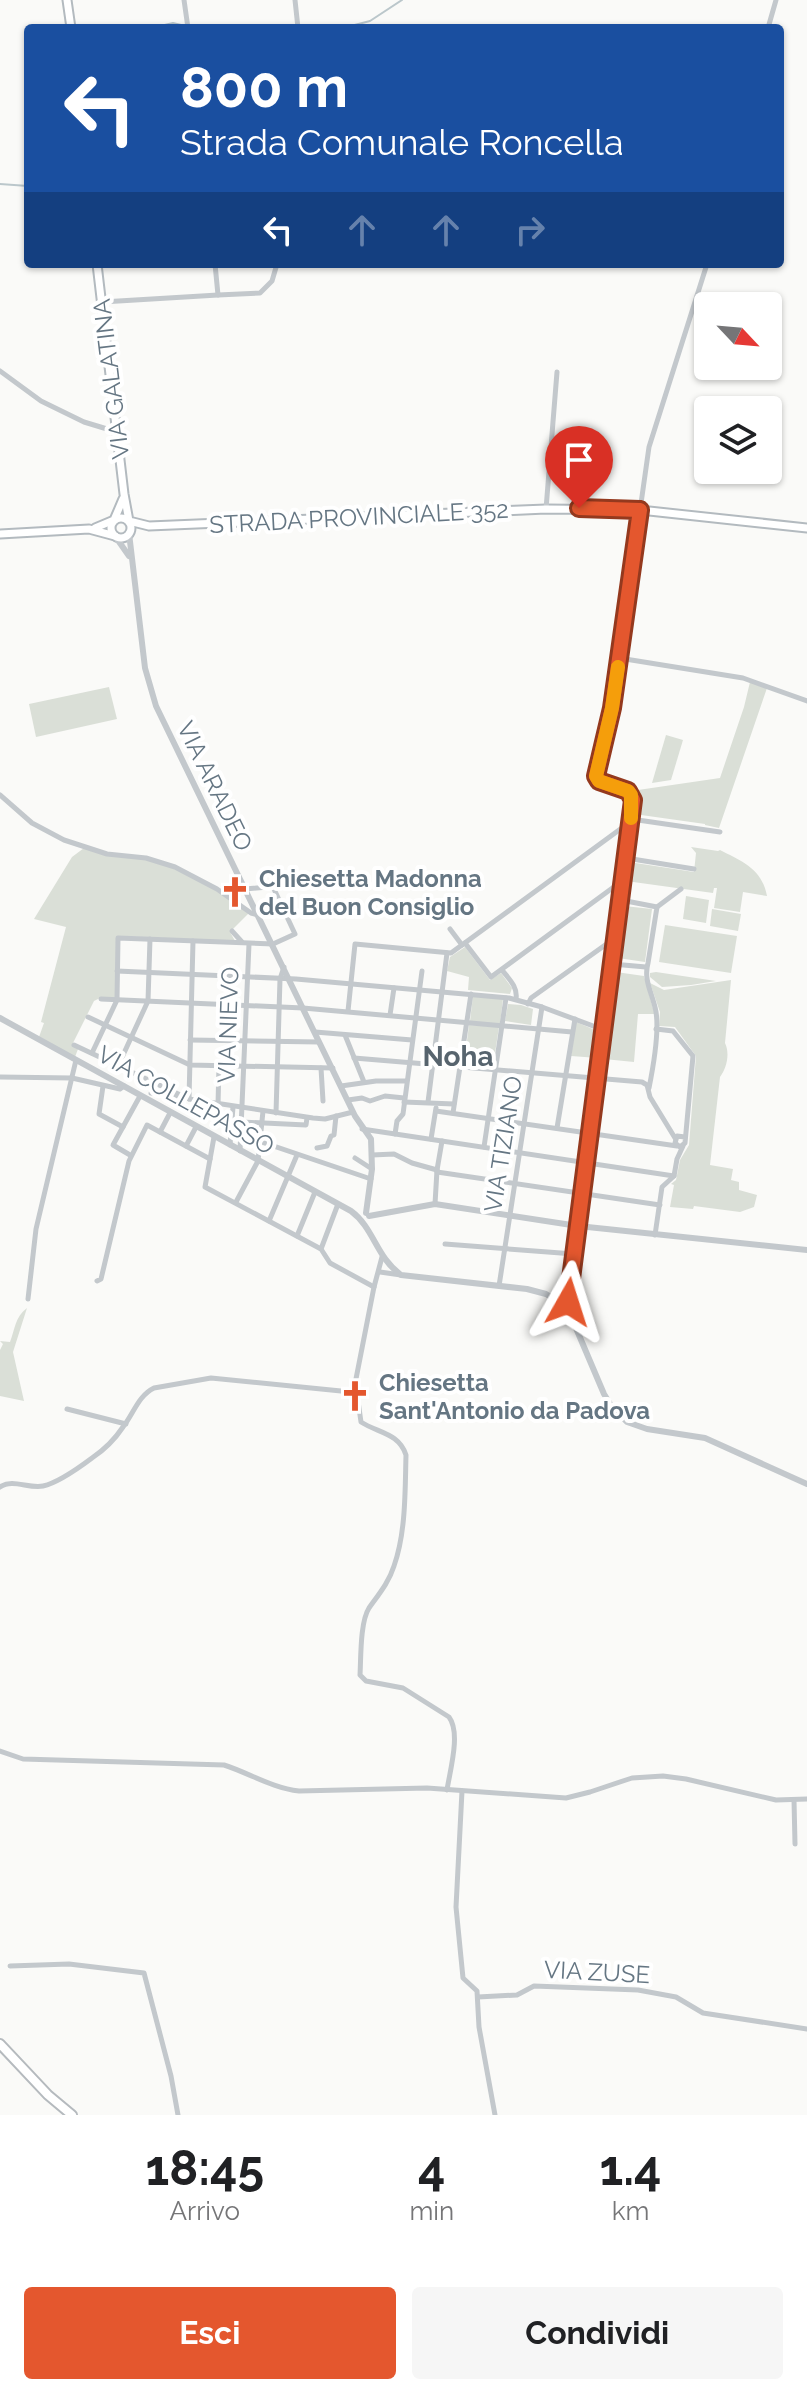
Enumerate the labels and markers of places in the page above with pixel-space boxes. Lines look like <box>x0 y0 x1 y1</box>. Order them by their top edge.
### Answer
pin <box>545 426 613 508</box>
place label: Chiesetta Madonna del Buon Consiglio <box>259 864 482 921</box>
church icon: Chiesetta Madonna del Buon Consiglio <box>218 875 252 909</box>
place label: Chiesetta Sant'Antonio da Padova <box>379 1368 650 1425</box>
church icon: Chiesetta Sant'Antonio da Padova <box>338 1379 372 1413</box>

